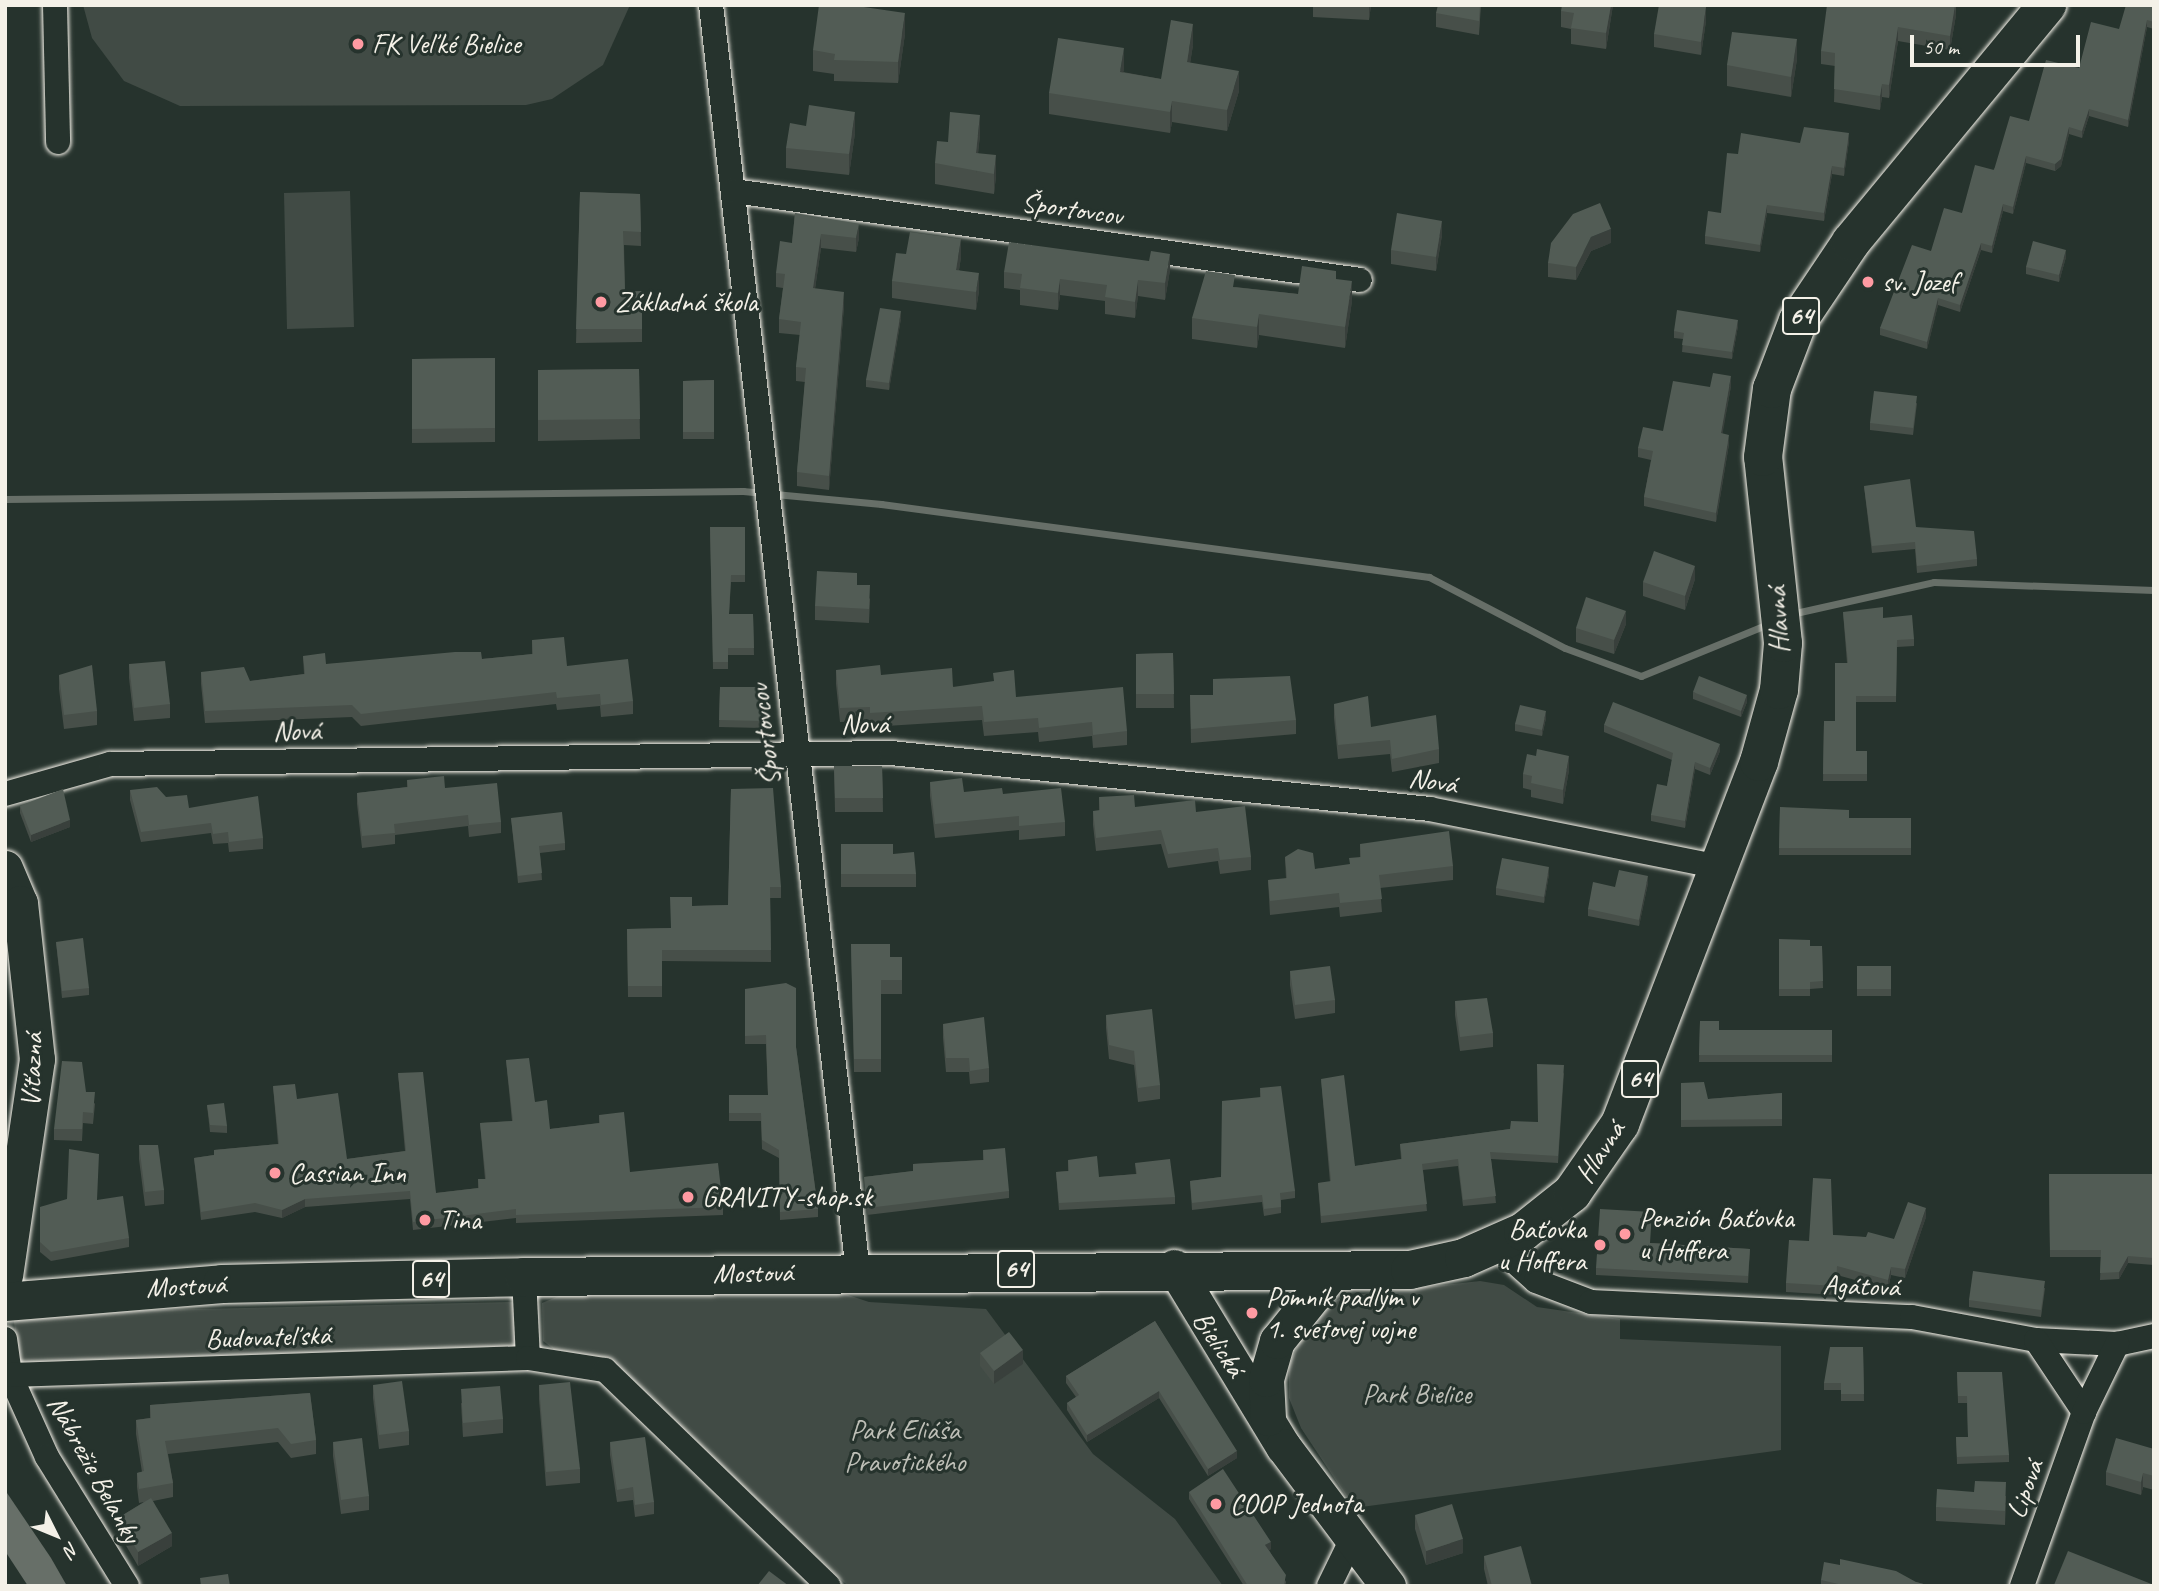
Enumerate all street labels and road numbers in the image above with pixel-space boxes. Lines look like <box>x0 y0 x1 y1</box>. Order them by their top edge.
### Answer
street label: Športovcov <box>1019 185 1125 233</box>
road number: 64 <box>1782 294 1820 338</box>
street label: Hlavná <box>1759 586 1797 654</box>
street label: Športovcov <box>742 683 788 787</box>
street label: Nová <box>841 707 889 741</box>
street label: Nová <box>273 714 321 748</box>
street label: Nová <box>1407 761 1459 801</box>
street label: Víťazná <box>14 1032 50 1108</box>
road number: 64 <box>1621 1056 1659 1102</box>
street label: Hlavná <box>1568 1115 1632 1189</box>
road number: 64 <box>997 1246 1035 1292</box>
road number: 64 <box>412 1256 450 1302</box>
street label: Mostová <box>713 1256 793 1290</box>
street label: Mostová <box>145 1267 227 1305</box>
street label: Agátová <box>1822 1268 1900 1304</box>
street label: Bielická <box>1185 1305 1253 1383</box>
street label: Budovateľská <box>205 1318 331 1356</box>
street label: Nábrežie Belanky <box>40 1390 148 1548</box>
street label: Lipová <box>1999 1455 2051 1523</box>

